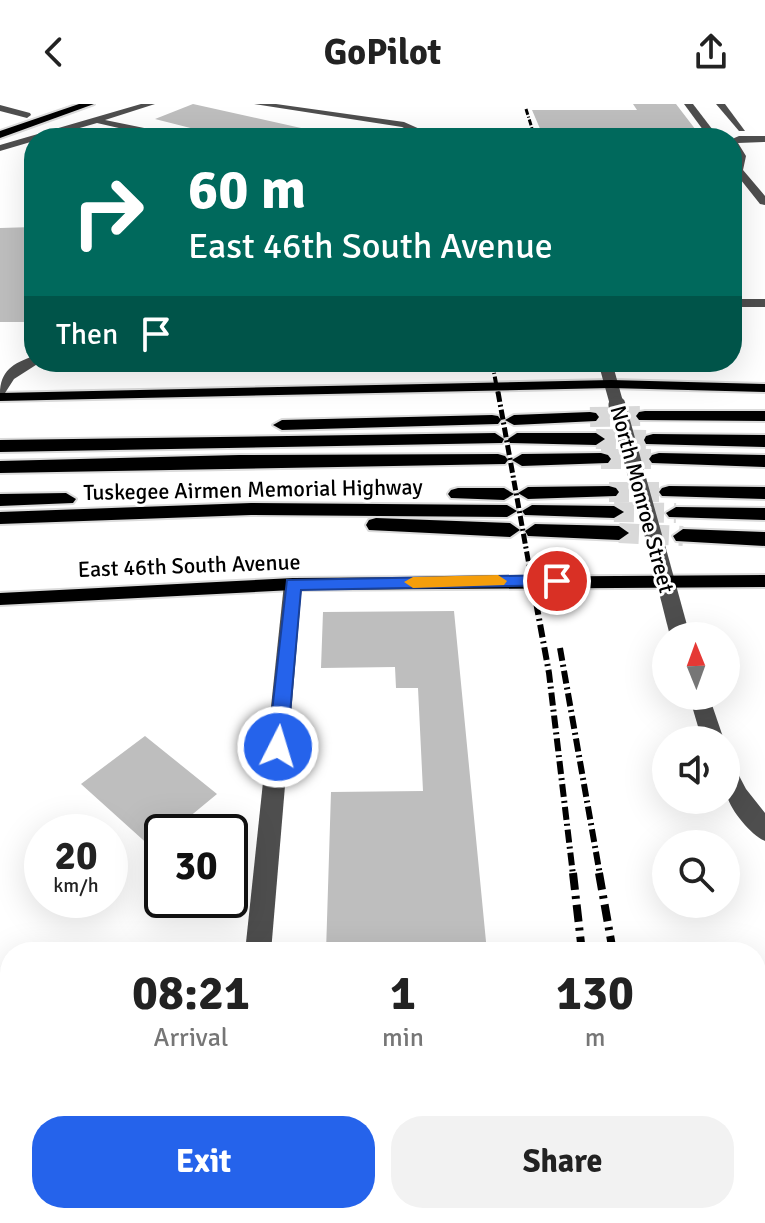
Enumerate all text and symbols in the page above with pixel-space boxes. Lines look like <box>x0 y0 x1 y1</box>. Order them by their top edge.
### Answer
icon: back <box>32 30 76 74</box>
text: GoPilot <box>324 30 441 75</box>
icon: share <box>689 30 733 74</box>
text: 60 m <box>188 155 306 224</box>
icon: right <box>56 160 160 264</box>
text: East 46th South Avenue <box>188 224 553 269</box>
icon: arrive <box>134 312 178 356</box>
text: Then <box>56 316 118 353</box>
street label: North Monroe Street <box>605 402 681 596</box>
street label: Tuskegee Airmen Memorial Highway <box>83 473 424 506</box>
pin <box>523 547 591 615</box>
street label: East 46th South Avenue <box>77 548 301 583</box>
icon: arrive <box>535 559 579 603</box>
north arrow <box>652 622 740 710</box>
map controls <box>652 622 740 918</box>
position arrow <box>236 705 320 789</box>
button: sound <box>652 726 740 814</box>
speed limit sign: 30 <box>144 814 248 918</box>
button: search <box>652 830 740 918</box>
text: 20 <box>54 831 98 881</box>
text: km/h <box>53 873 99 898</box>
text: 08:21 <box>132 964 250 1023</box>
text: 1 <box>390 964 416 1023</box>
text: 130 <box>556 964 634 1023</box>
text: Arrival <box>154 1022 228 1054</box>
text: min <box>382 1022 424 1054</box>
text: m <box>585 1022 605 1054</box>
button: Exit <box>32 1116 375 1208</box>
button: Share <box>391 1116 734 1208</box>

